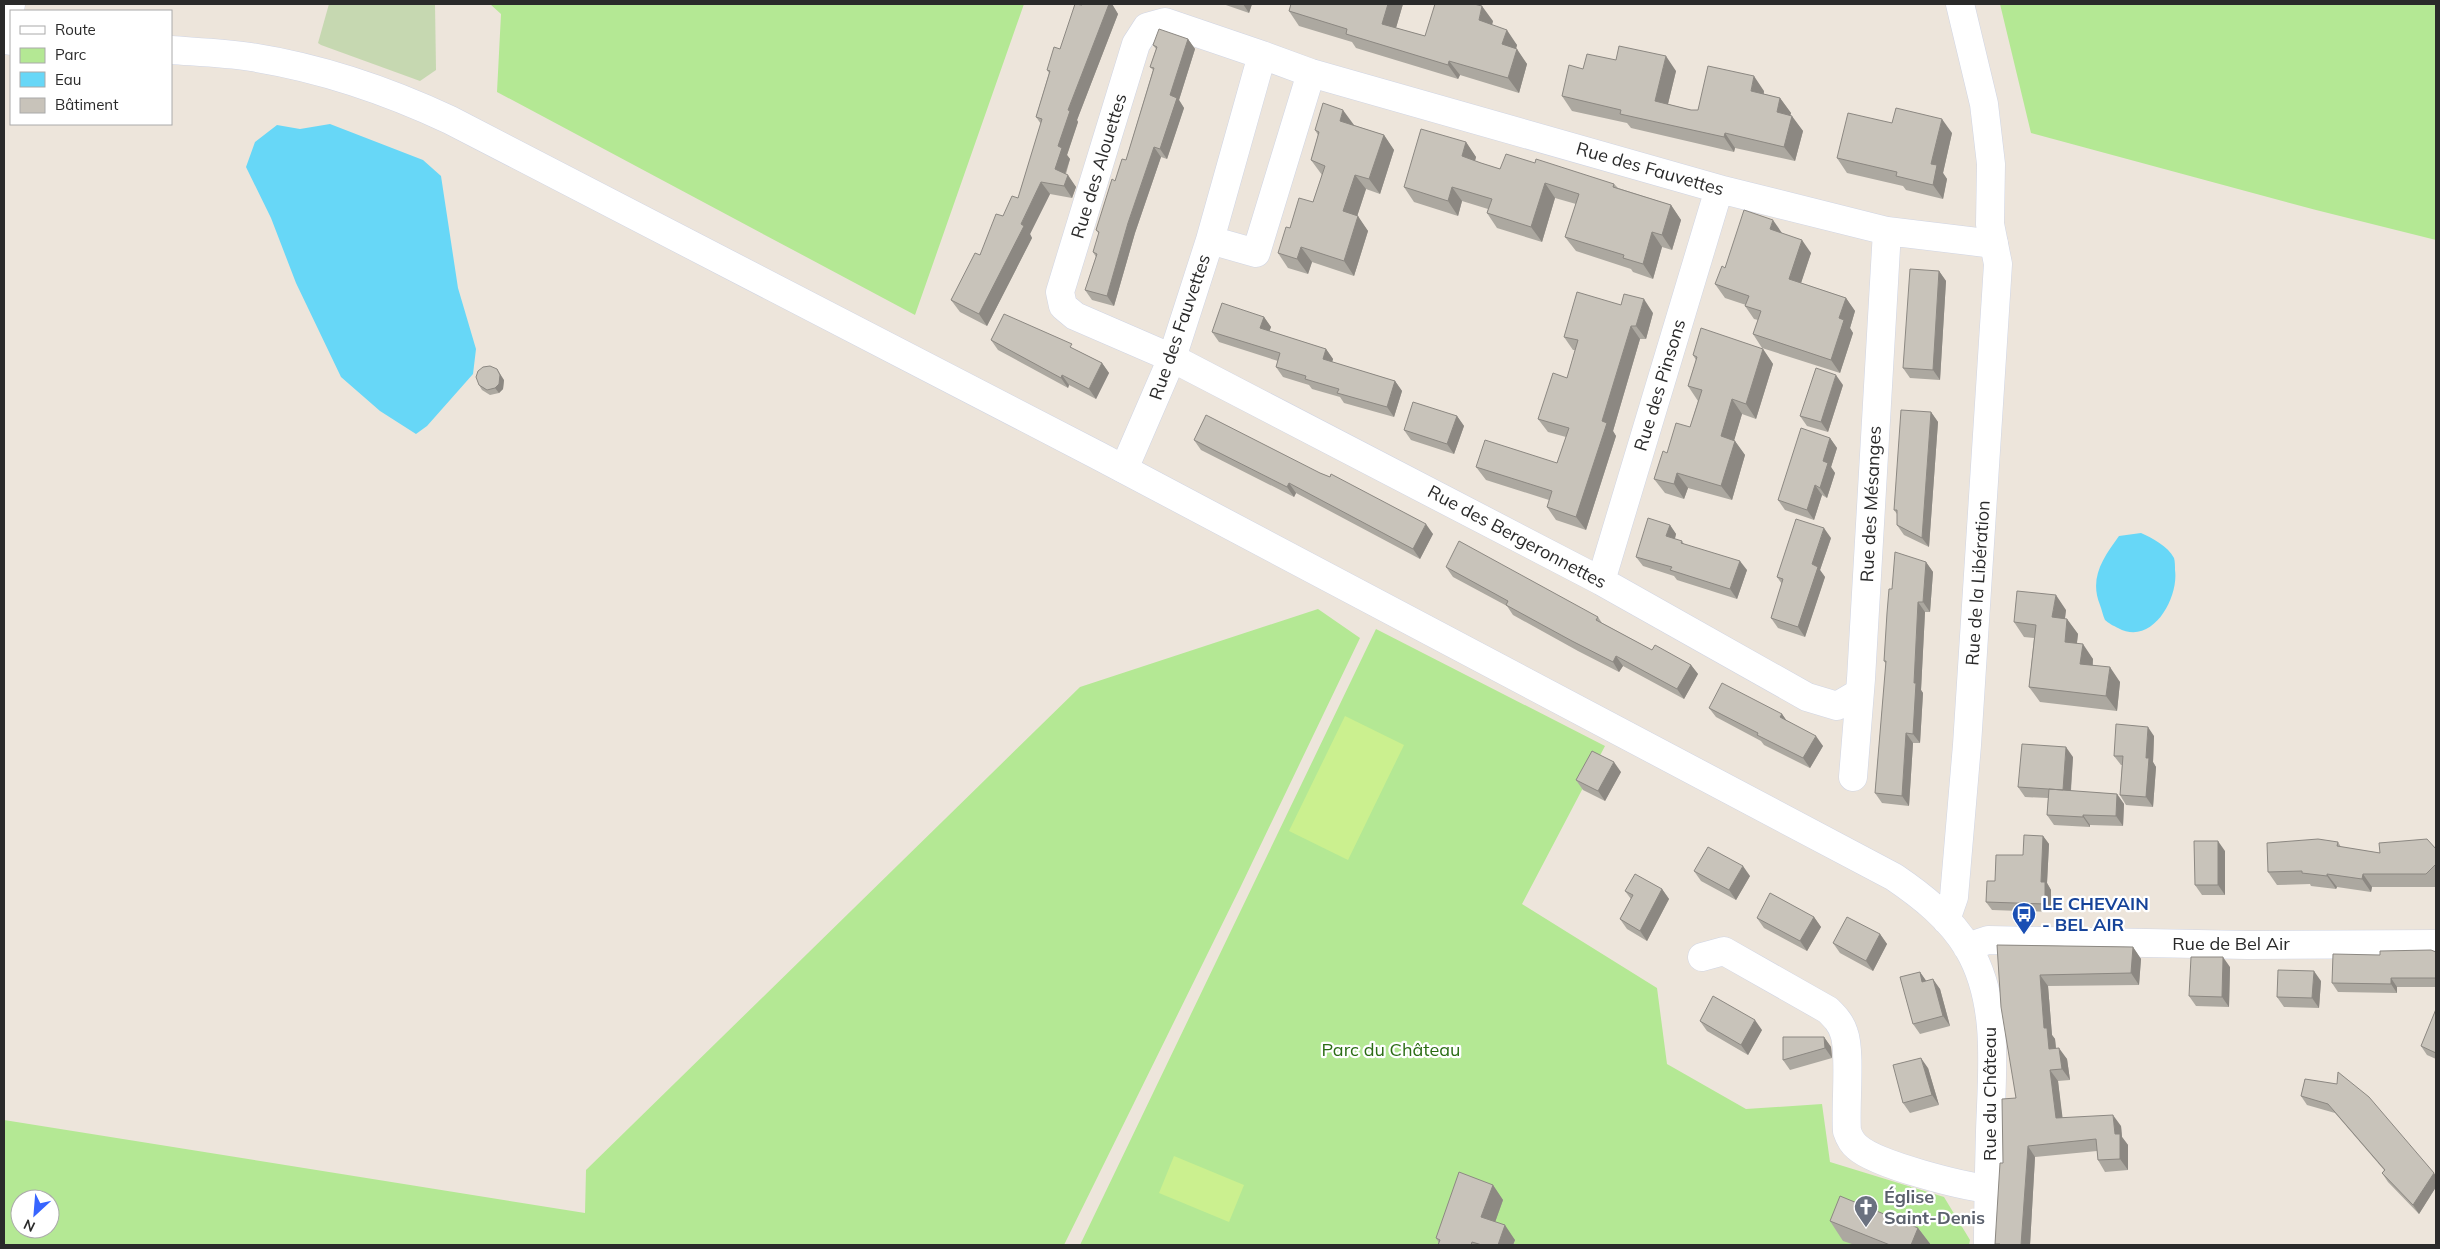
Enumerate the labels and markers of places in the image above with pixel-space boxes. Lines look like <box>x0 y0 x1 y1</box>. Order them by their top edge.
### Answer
place label: LE CHEVAIN - BEL AIR <box>2042 892 2149 936</box>
bus stop icon: LE CHEVAIN - BEL AIR <box>2011 901 2037 935</box>
place label: Église Saint-Denis <box>1884 1185 1985 1229</box>
church icon: Église Saint-Denis <box>1853 1194 1879 1228</box>

